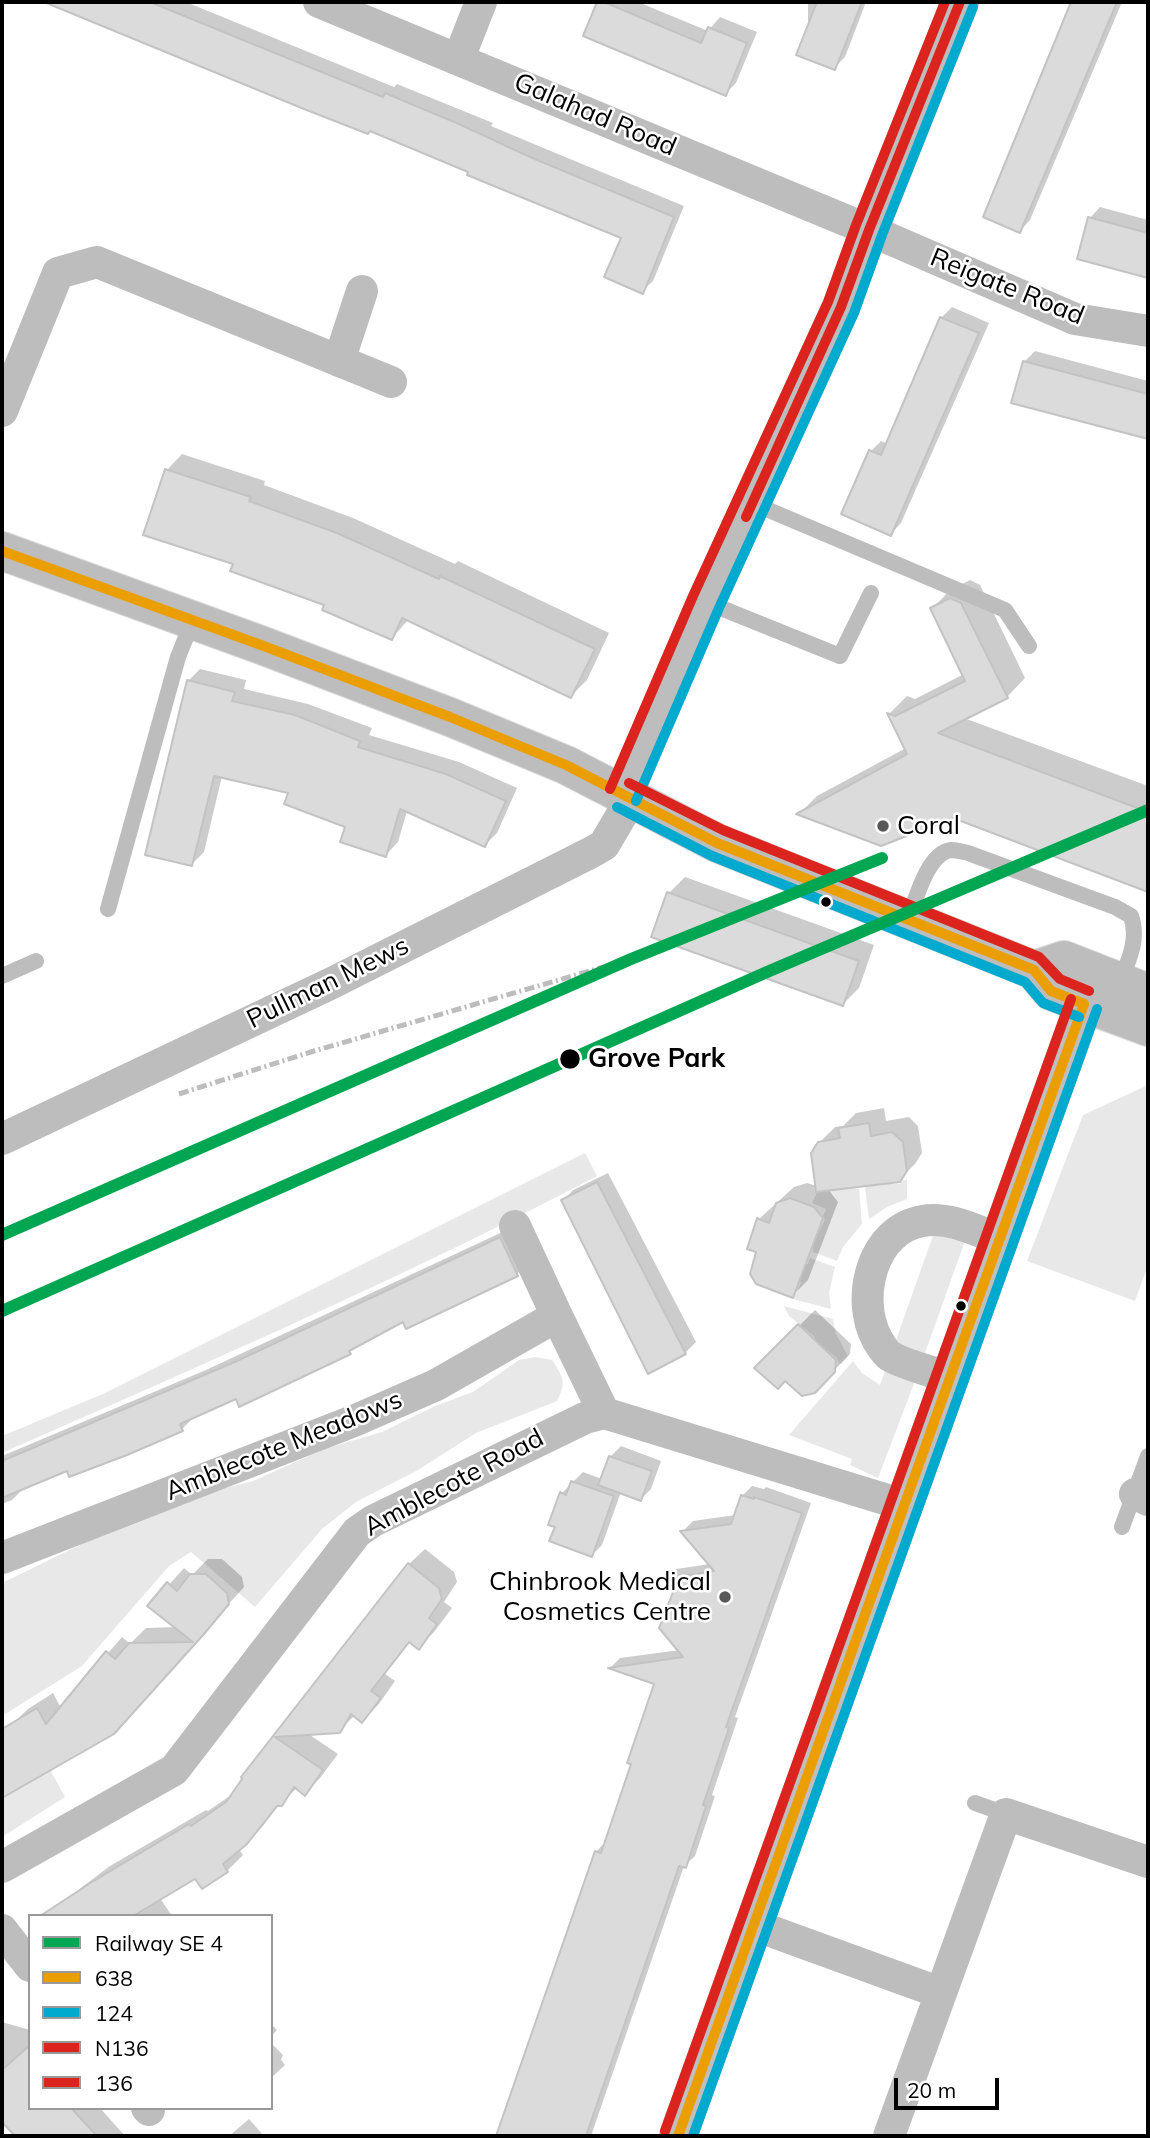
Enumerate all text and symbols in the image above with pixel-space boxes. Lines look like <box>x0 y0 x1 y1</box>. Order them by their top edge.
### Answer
street label: Galahad Road <box>509 67 681 163</box>
street label: Reigate Road <box>926 242 1088 332</box>
place label: Coral <box>897 810 960 842</box>
marker: Coral <box>875 818 891 834</box>
unlabelled marker <box>819 895 833 909</box>
street label: Pullman Mews <box>242 930 414 1036</box>
place label: Grove Park <box>588 1043 725 1075</box>
marker: Grove Park <box>558 1047 582 1071</box>
unlabelled marker <box>954 1299 968 1313</box>
street label: Amblecote Meadows <box>161 1384 407 1508</box>
street label: Amblecote Road <box>359 1423 549 1543</box>
place label: Chinbrook Medical Cosmetics Centre <box>489 1566 711 1628</box>
marker: Chinbrook Medical Cosmetics Centre <box>717 1589 733 1605</box>
legend <box>28 1914 273 2110</box>
text: Railway SE 4 <box>95 1930 223 1956</box>
text: 638 <box>95 1965 133 1991</box>
text: 124 <box>95 2000 133 2026</box>
text: N136 <box>95 2035 149 2061</box>
scale bar <box>898 2064 1003 2108</box>
text: 136 <box>95 2070 133 2096</box>
text: 20 m <box>907 2077 956 2103</box>

